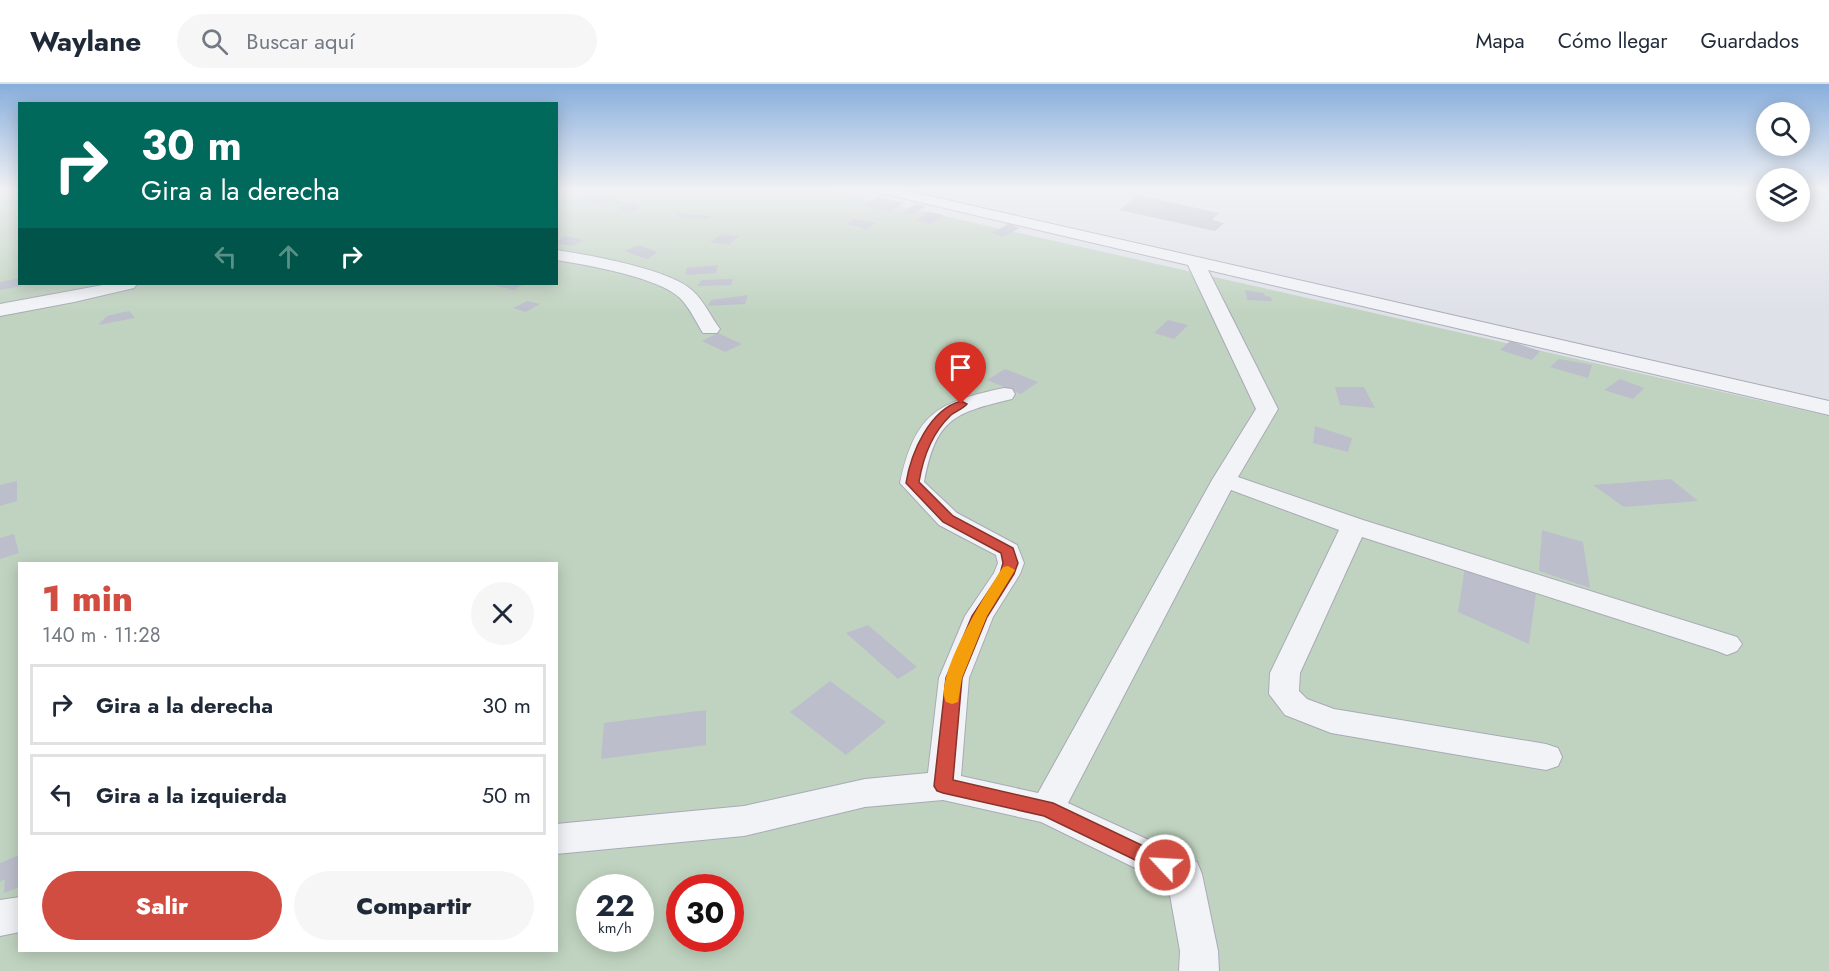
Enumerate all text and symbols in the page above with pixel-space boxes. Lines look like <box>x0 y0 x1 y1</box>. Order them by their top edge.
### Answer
search box <box>177 14 597 68</box>
text: Waylane <box>30 21 141 62</box>
icon: search <box>198 25 231 58</box>
text: Buscar aquí <box>246 25 355 57</box>
text: Mapa <box>1475 26 1525 56</box>
text: Cómo llegar <box>1558 26 1667 56</box>
text: Guardados <box>1700 26 1799 56</box>
map controls <box>1756 102 1810 222</box>
button: search <box>1756 102 1810 156</box>
text: 30 m <box>141 115 242 176</box>
icon: right <box>42 126 120 204</box>
button: layers <box>1756 168 1810 222</box>
text: Gira a la derecha <box>141 171 340 210</box>
icon: left <box>209 240 242 273</box>
icon: ahead <box>272 240 305 273</box>
icon: right <box>335 240 368 273</box>
pin <box>935 342 986 404</box>
icon: arrive <box>944 351 977 384</box>
text: 1 min <box>42 572 133 624</box>
button: close <box>471 582 534 645</box>
text: 140 m · 11:28 <box>42 621 161 650</box>
icon: right <box>45 688 78 721</box>
text: Gira a la derecha <box>96 689 273 721</box>
text: 30 m <box>482 689 531 721</box>
icon: left <box>45 778 78 811</box>
text: Gira a la izquierda <box>96 779 287 811</box>
text: 50 m <box>482 779 531 811</box>
position arrow <box>1133 833 1197 897</box>
button: Salir <box>42 871 282 940</box>
button: Compartir <box>294 871 534 940</box>
speed limit sign: 30 <box>666 874 744 952</box>
text: 22 <box>595 884 635 927</box>
text: km/h <box>598 917 632 939</box>

